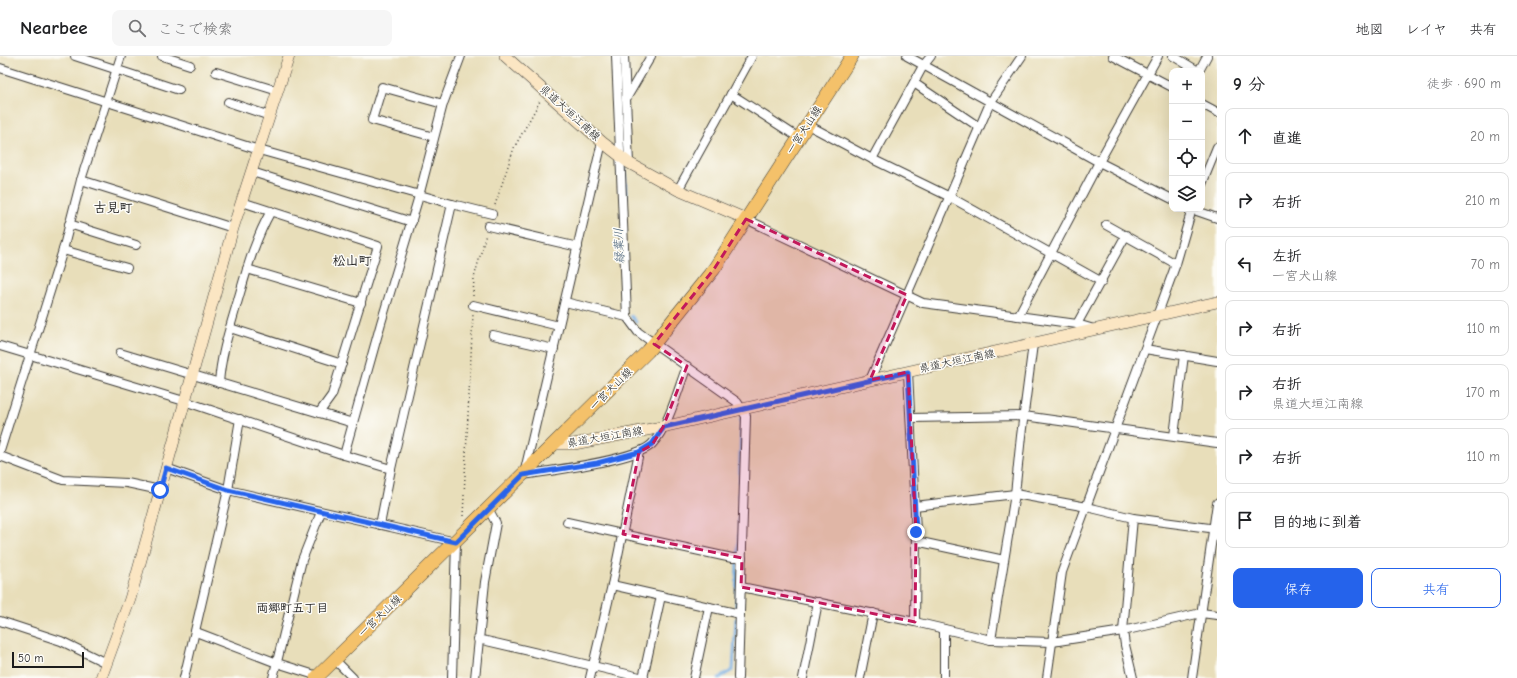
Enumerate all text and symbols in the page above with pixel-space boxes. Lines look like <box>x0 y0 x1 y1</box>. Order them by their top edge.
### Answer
search box <box>112 10 392 46</box>
text: Nearbee <box>20 17 88 39</box>
icon: search <box>126 17 148 39</box>
text: ここで検索 <box>158 20 233 38</box>
text: 地図 <box>1356 21 1384 38</box>
text: レイヤ <box>1406 21 1447 38</box>
text: 共有 <box>1469 21 1497 38</box>
map controls <box>1169 68 1205 212</box>
button: + <box>1169 68 1205 104</box>
text: 9 分 <box>1233 75 1265 94</box>
text: 徒歩 · 690 m <box>1427 76 1501 91</box>
street label: 県道大垣江南線 <box>537 82 603 144</box>
street label: 一宮犬山線 <box>784 103 824 157</box>
button: − <box>1169 104 1205 140</box>
icon: ahead <box>1234 125 1256 147</box>
text: 直進 <box>1272 129 1302 147</box>
text: 20 m <box>1470 129 1500 144</box>
button: locate <box>1169 140 1205 176</box>
button: layers <box>1169 176 1205 212</box>
icon: right <box>1234 189 1256 211</box>
text: 右折 <box>1272 193 1302 211</box>
text: 210 m <box>1465 193 1500 208</box>
district label: 古見町 <box>93 200 133 215</box>
water label: 縁葉川 <box>611 228 627 264</box>
text: 左折 <box>1272 247 1302 265</box>
district label: 松山町 <box>332 253 372 268</box>
icon: left <box>1234 253 1256 275</box>
text: 70 m <box>1471 257 1500 272</box>
text: 一宮犬山線 <box>1272 268 1337 283</box>
icon: right <box>1234 317 1256 339</box>
text: 右折 <box>1272 321 1302 339</box>
text: 110 m <box>1467 321 1500 336</box>
street label: 県道大垣江南線 <box>918 347 996 375</box>
street label: 一宮犬山線 <box>587 365 635 413</box>
text: 右折 <box>1272 375 1302 393</box>
icon: right <box>1234 381 1256 403</box>
text: 170 m <box>1466 385 1500 400</box>
text: 県道大垣江南線 <box>1272 396 1363 411</box>
street label: 県道大垣江南線 <box>566 424 644 450</box>
icon: right <box>1234 445 1256 467</box>
text: 右折 <box>1272 449 1302 467</box>
text: 110 m <box>1467 449 1500 464</box>
route start <box>151 481 169 499</box>
icon: arrive <box>1234 509 1256 531</box>
text: 目的地に到着 <box>1272 513 1362 531</box>
route end <box>907 523 925 541</box>
button: 保存 <box>1233 568 1363 608</box>
button: 共有 <box>1371 568 1501 608</box>
street label: 一宮犬山線 <box>356 592 404 640</box>
district label: 両郷町五丁目 <box>256 601 328 615</box>
scale bar <box>12 650 84 669</box>
text: 50 m <box>18 652 43 665</box>

